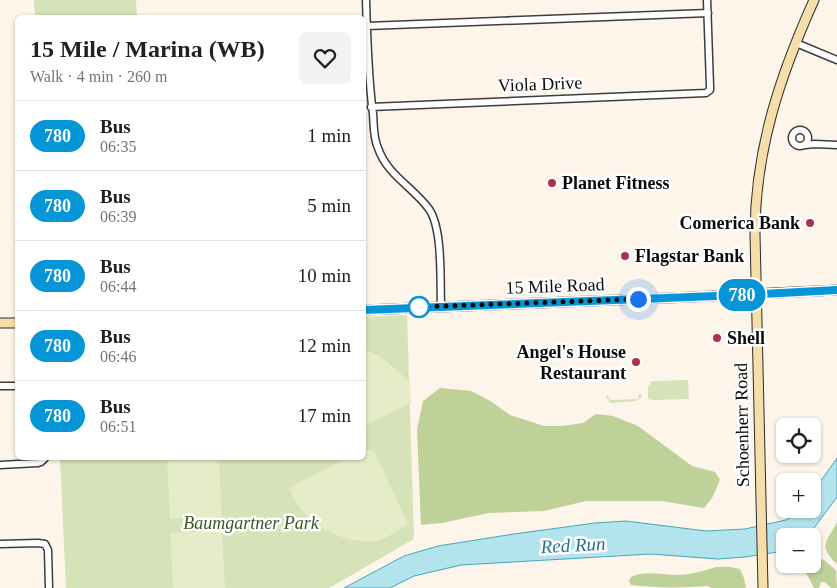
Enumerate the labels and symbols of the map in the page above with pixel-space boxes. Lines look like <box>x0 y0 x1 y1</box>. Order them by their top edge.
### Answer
street label: Viola Drive <box>497 73 583 95</box>
place label: Planet Fitness <box>562 173 670 193</box>
marker: Planet Fitness <box>546 177 558 189</box>
place label: Comerica Bank <box>680 213 800 233</box>
marker: Comerica Bank <box>804 217 816 229</box>
place label: Flagstar Bank <box>635 246 744 266</box>
marker: Flagstar Bank <box>619 250 631 262</box>
street label: 15 Mile Road <box>505 274 605 298</box>
line badge: 780 <box>713 279 771 311</box>
your location <box>626 287 651 312</box>
unlabelled marker <box>408 296 430 318</box>
place label: Shell <box>727 328 765 348</box>
marker: Shell <box>711 332 723 344</box>
place label: Angel's House Restaurant <box>516 342 626 383</box>
marker: Angel's House Restaurant <box>630 356 642 368</box>
street label: Schoenherr Road <box>731 363 753 487</box>
park label: Baumgartner Park <box>183 513 320 533</box>
water label: Red Run <box>539 533 606 557</box>

